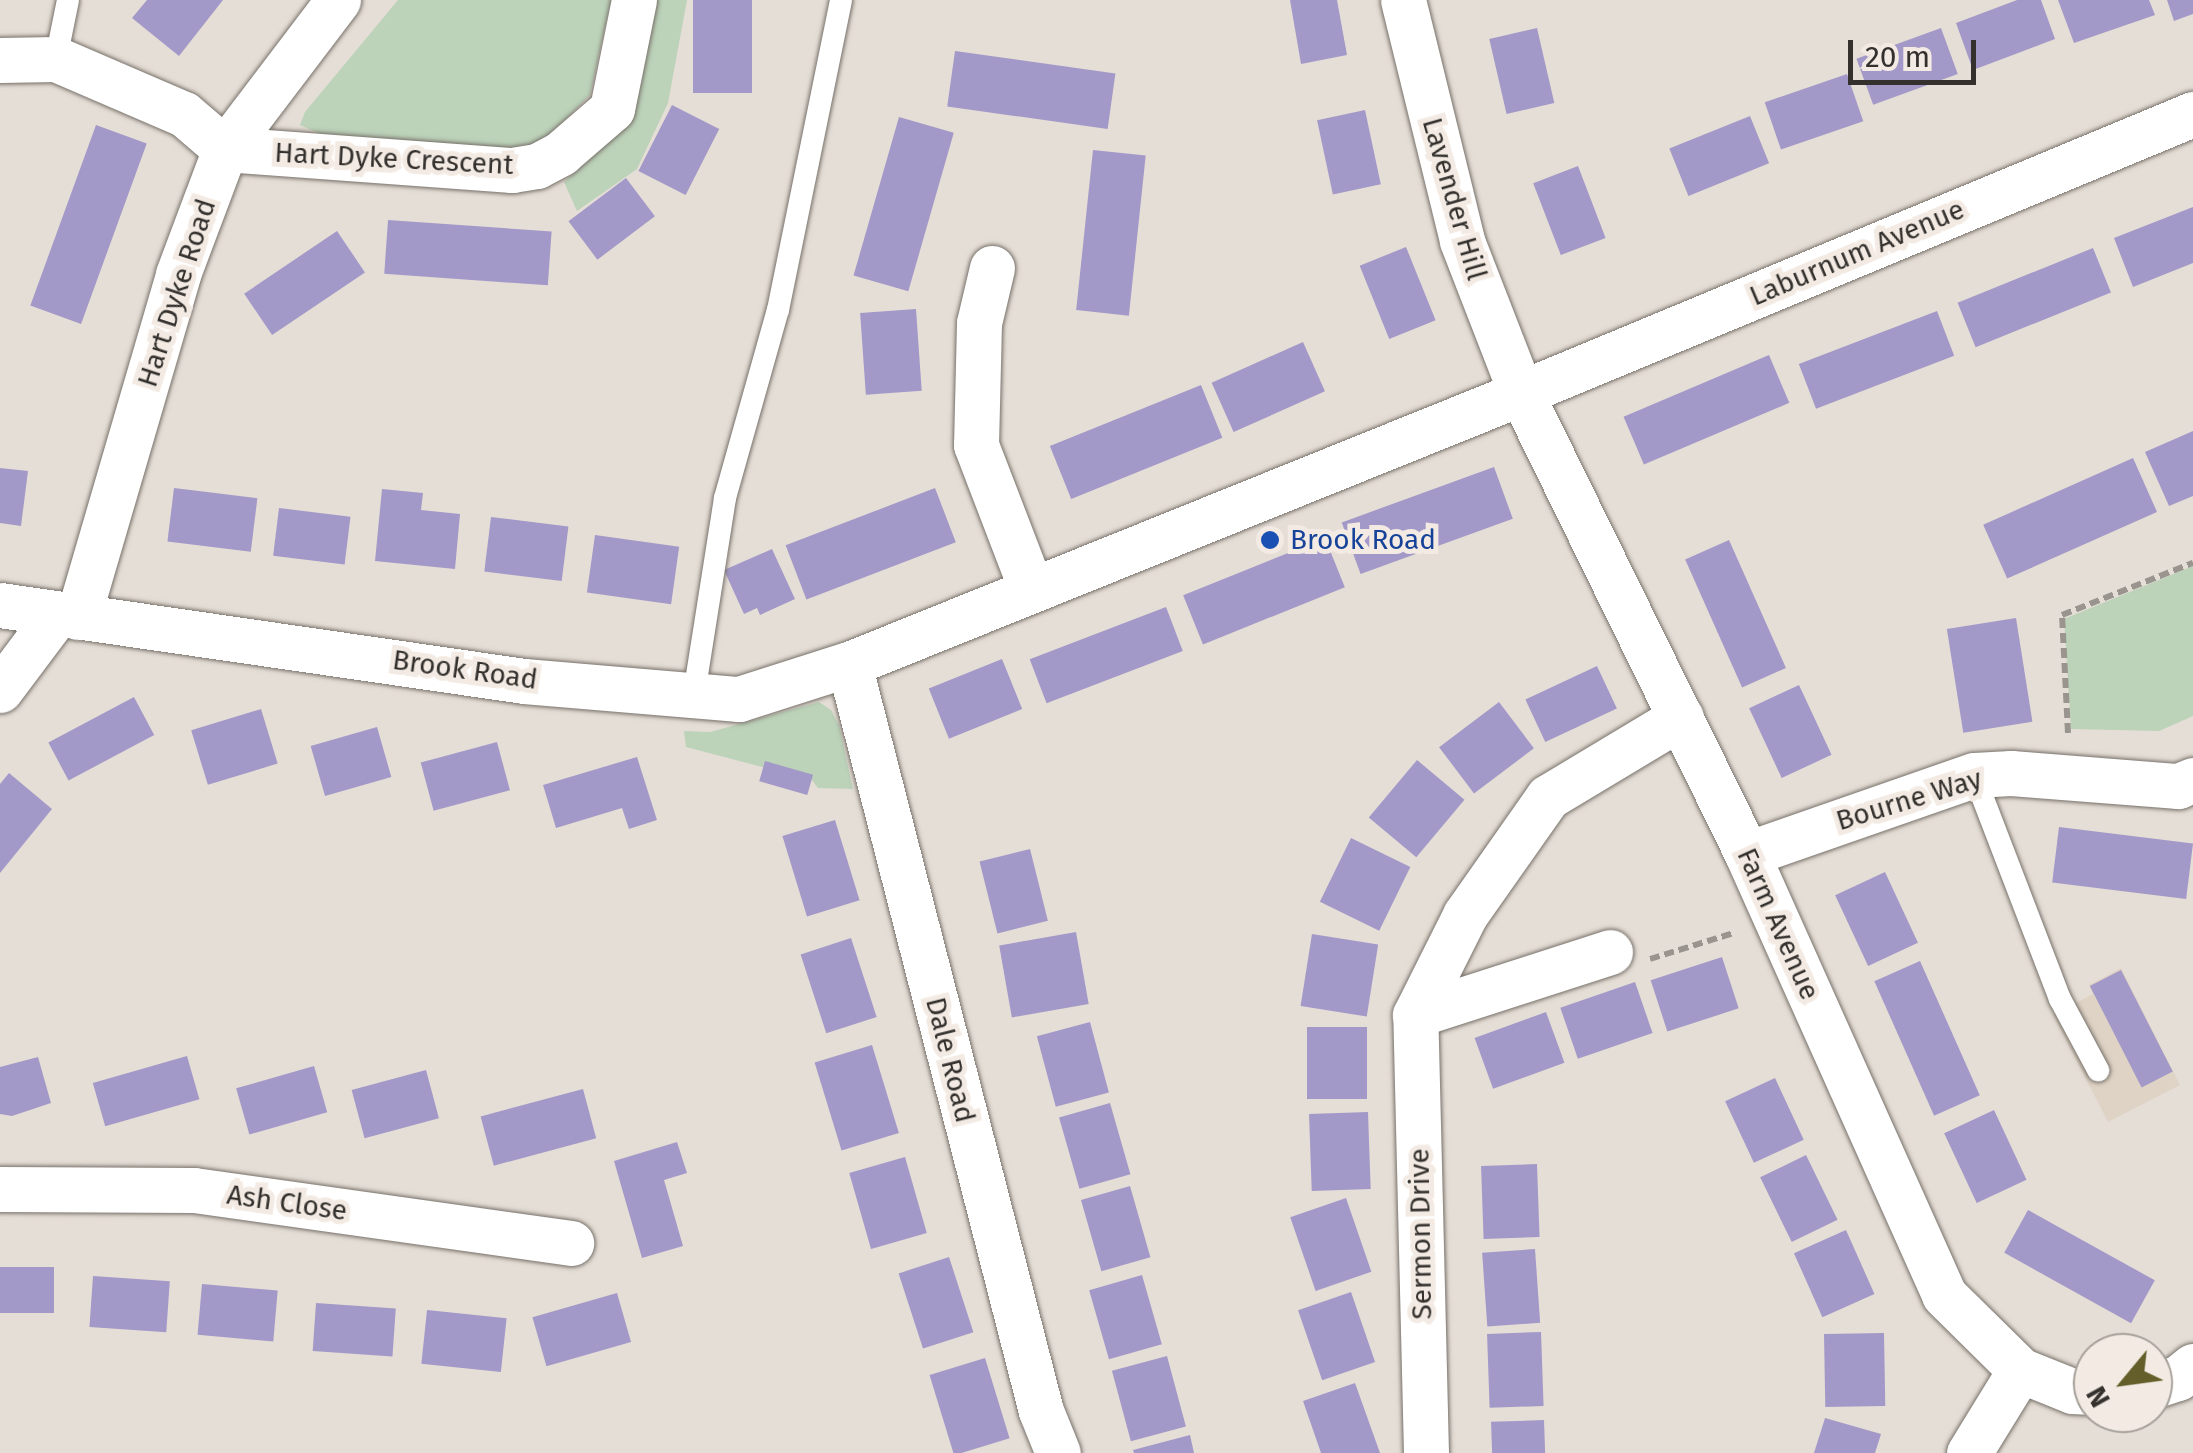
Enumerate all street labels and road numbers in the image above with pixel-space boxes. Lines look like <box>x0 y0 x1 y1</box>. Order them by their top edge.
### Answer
street label: Lavender Hill <box>1415 114 1493 284</box>
street label: Hart Dyke Crescent <box>274 136 514 182</box>
street label: Laburnum Avenue <box>1745 193 1969 313</box>
street label: Hart Dyke Road <box>131 195 223 391</box>
street label: Brook Road <box>390 643 540 697</box>
street label: Bourne Way <box>1832 762 1986 838</box>
street label: Farm Avenue <box>1730 843 1826 1005</box>
street label: Dale Road <box>918 994 982 1126</box>
street label: Sermon Drive <box>1403 1148 1439 1320</box>
street label: Ash Close <box>225 1178 349 1228</box>

